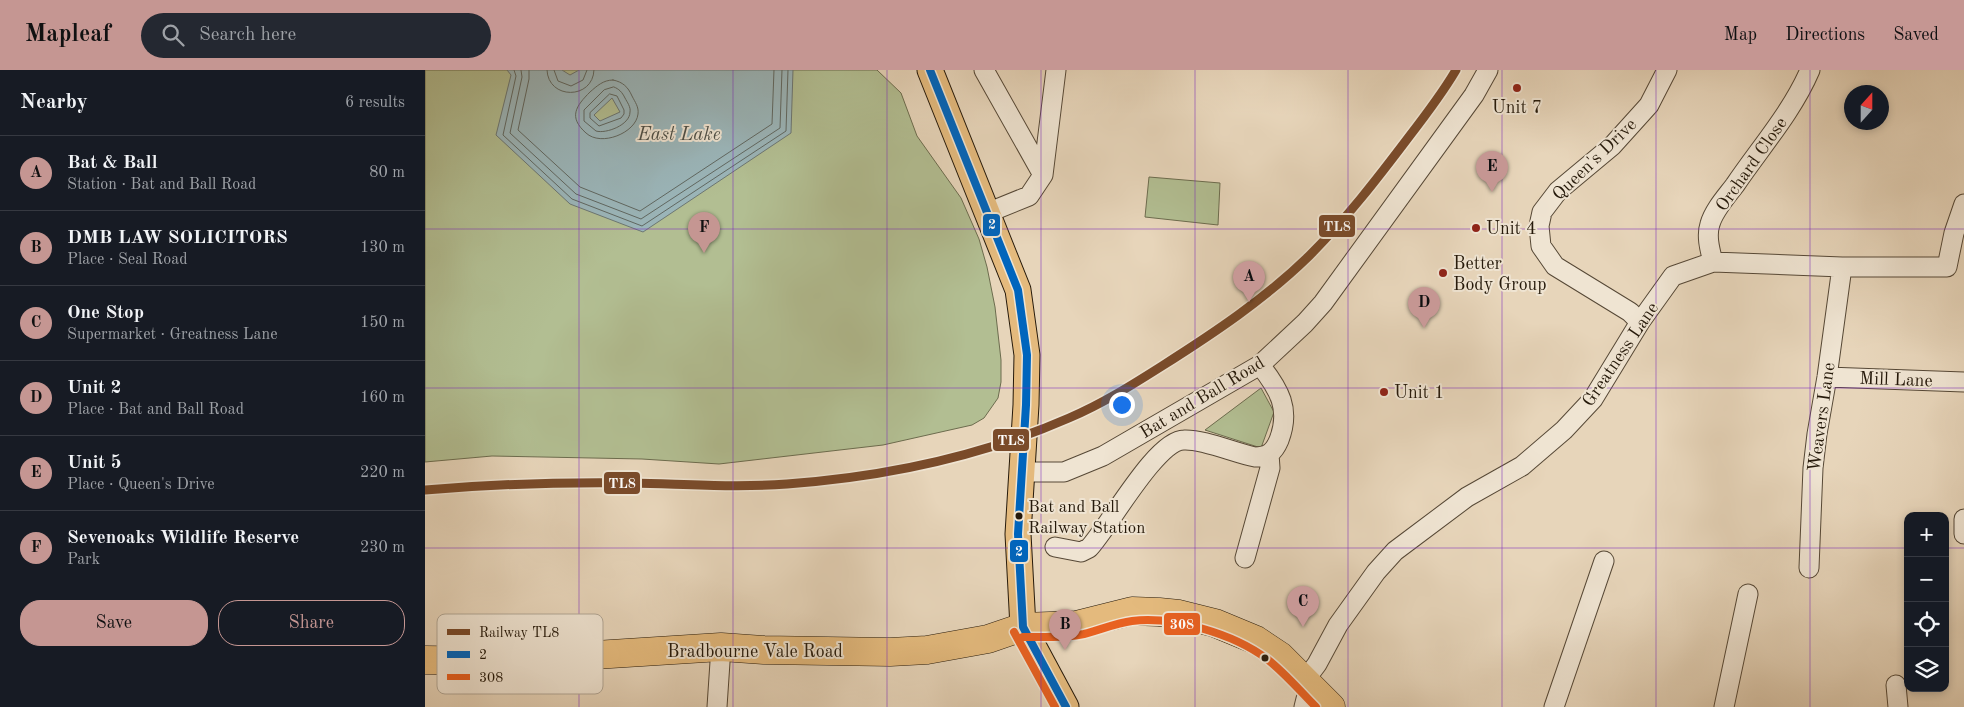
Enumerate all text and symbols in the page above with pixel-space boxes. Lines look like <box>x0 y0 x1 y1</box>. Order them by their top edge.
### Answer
search box <box>141 13 491 58</box>
icon: search <box>159 21 187 49</box>
text: Mapleaf <box>25 23 111 47</box>
text: Search here <box>199 26 296 45</box>
text: Map <box>1724 26 1757 44</box>
text: Directions <box>1785 26 1865 44</box>
text: Saved <box>1893 26 1939 44</box>
marker: Unit 7 <box>1511 82 1523 94</box>
north arrow <box>1844 85 1889 130</box>
text: Nearby <box>20 92 88 113</box>
text: 6 results <box>345 95 405 111</box>
place label: Unit 7 <box>1492 99 1542 117</box>
street label: Orchard Close <box>1713 114 1791 215</box>
street label: Queen's Drive <box>1549 115 1640 204</box>
water label: East Lake <box>636 126 721 145</box>
pin: E <box>1476 151 1508 192</box>
text: Bat & Ball <box>67 154 157 173</box>
text: A <box>30 165 42 181</box>
text: 80 m <box>369 165 405 181</box>
text: Station · Bat and Ball Road <box>67 177 256 193</box>
pin: F <box>688 212 720 253</box>
line badge: 2 <box>982 213 1001 237</box>
line badge: TL8 <box>1318 214 1356 238</box>
text: 2 <box>988 218 996 232</box>
text: TL8 <box>1323 220 1351 234</box>
place label: Unit 4 <box>1486 220 1536 238</box>
marker: Unit 4 <box>1470 222 1482 234</box>
text: DMB LAW SOLICITORS <box>67 229 288 248</box>
text: B <box>30 240 42 256</box>
text: 130 m <box>360 240 405 256</box>
text: Place · Seal Road <box>67 252 188 268</box>
place label: Better Body Group <box>1453 255 1547 294</box>
pin: A <box>1233 261 1265 302</box>
marker: Better Body Group <box>1437 267 1449 279</box>
pin: D <box>1408 287 1440 328</box>
street label: Greatness Lane <box>1579 299 1662 410</box>
text: One Stop <box>67 304 144 323</box>
text: C <box>31 315 41 331</box>
text: 150 m <box>360 315 405 331</box>
text: Supermarket · Greatness Lane <box>67 327 278 343</box>
street label: Bat and Ball Road <box>1137 354 1268 442</box>
street label: Weavers Lane <box>1805 361 1839 473</box>
street label: Mill Lane <box>1859 370 1933 390</box>
text: Unit 2 <box>67 379 122 398</box>
place label: Unit 1 <box>1394 384 1444 402</box>
marker: Unit 1 <box>1378 386 1390 398</box>
text: D <box>30 390 42 406</box>
text: 160 m <box>360 390 405 406</box>
your location <box>1109 392 1135 418</box>
text: Place · Bat and Ball Road <box>67 402 244 418</box>
line badge: TL8 <box>992 428 1030 452</box>
text: TL8 <box>997 434 1025 448</box>
text: Unit 5 <box>67 454 122 473</box>
text: E <box>30 465 42 481</box>
text: 220 m <box>360 465 405 481</box>
line badge: TL8 <box>603 471 641 495</box>
text: Place · Queen's Drive <box>67 477 215 493</box>
text: TL8 <box>608 477 636 491</box>
place label: Bat and Ball Railway Station <box>1028 499 1145 537</box>
marker: Bat and Ball Railway Station <box>1014 511 1024 521</box>
map controls <box>1904 512 1949 692</box>
button: + <box>1904 512 1949 557</box>
text: Sevenoaks Wildlife Reserve <box>67 529 299 548</box>
line badge: 2 <box>1009 539 1029 563</box>
text: F <box>31 540 41 556</box>
text: 230 m <box>360 540 405 556</box>
text: 2 <box>1015 545 1023 559</box>
text: Park <box>67 552 100 568</box>
button: − <box>1904 557 1949 602</box>
pin: C <box>1287 586 1319 627</box>
button: Save <box>20 600 208 646</box>
button: Share <box>218 600 405 646</box>
button: locate <box>1904 602 1949 647</box>
pin: B <box>1049 609 1081 650</box>
line badge: 308 <box>1163 612 1201 636</box>
legend <box>437 614 603 694</box>
text: 308 <box>1170 618 1194 632</box>
text: Railway TL8 <box>479 626 559 640</box>
street label: Bradbourne Vale Road <box>667 643 843 661</box>
button: layers <box>1904 647 1949 692</box>
text: 2 <box>479 648 487 662</box>
unlabelled marker <box>1260 653 1270 663</box>
text: 308 <box>479 671 503 685</box>

